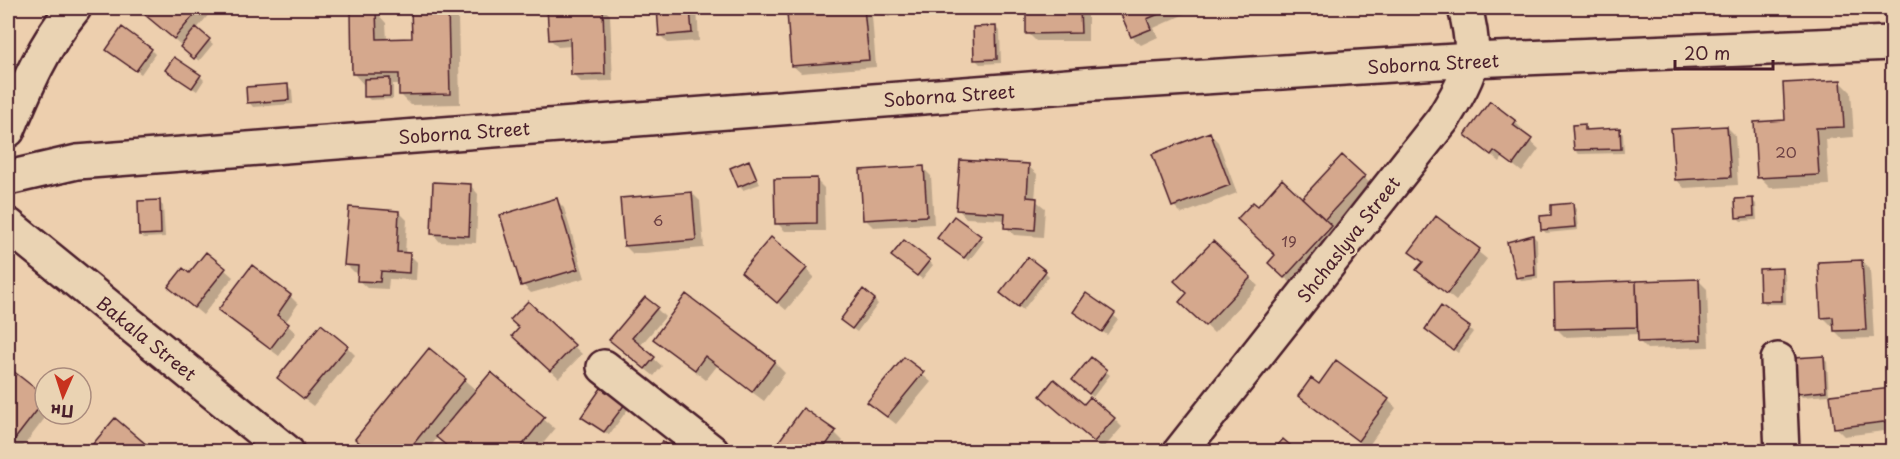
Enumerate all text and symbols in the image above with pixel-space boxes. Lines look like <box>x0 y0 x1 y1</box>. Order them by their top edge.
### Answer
scale bar <box>1675 33 1772 71</box>
text: 20 m <box>1684 39 1730 66</box>
street label: Soborna Street <box>1366 46 1500 80</box>
street label: Soborna Street <box>882 77 1016 113</box>
street label: Soborna Street <box>397 114 531 150</box>
house number: 20 <box>1775 140 1797 163</box>
street label: Shchaslyva Street <box>1290 170 1406 308</box>
house number: 6 <box>653 208 663 231</box>
house number: 19 <box>1281 229 1297 252</box>
street label: Bakala Street <box>91 289 203 387</box>
north arrow <box>33 366 93 426</box>
text: Пн <box>50 399 74 425</box>

